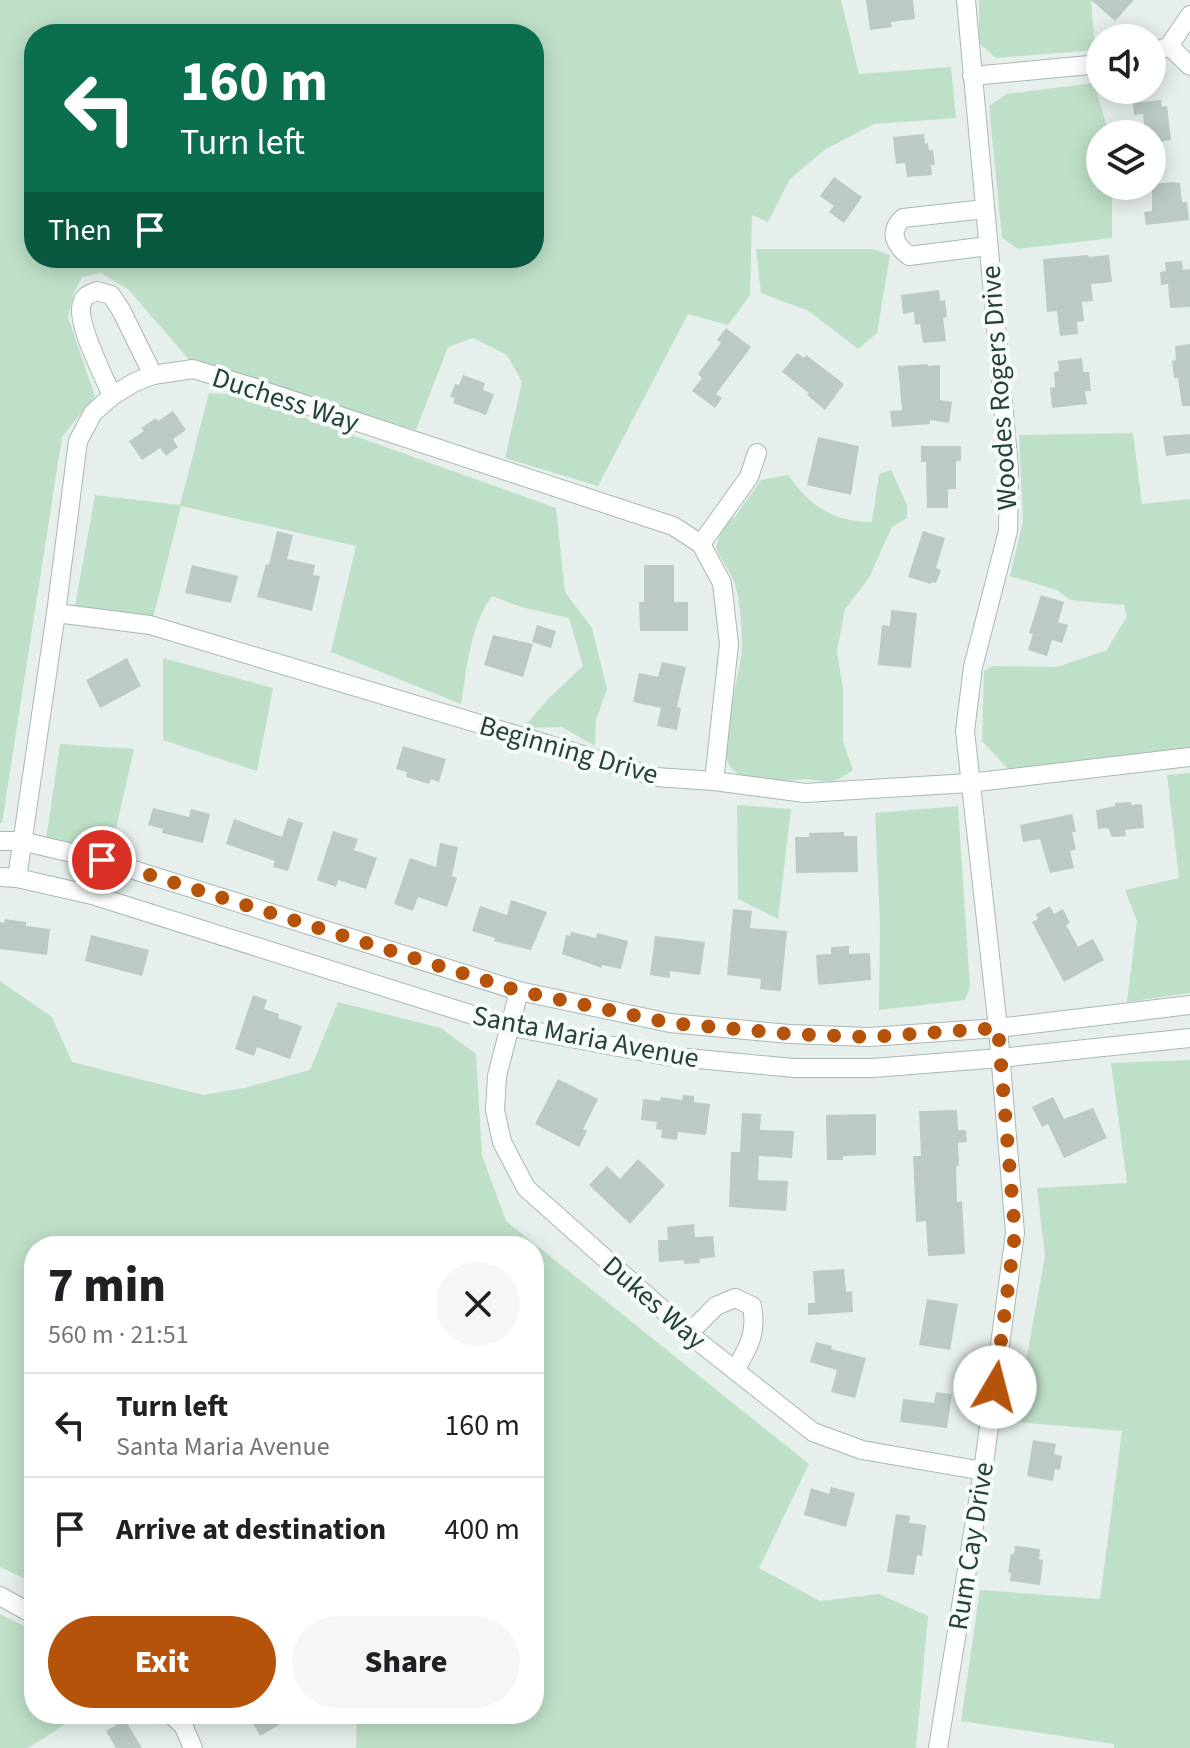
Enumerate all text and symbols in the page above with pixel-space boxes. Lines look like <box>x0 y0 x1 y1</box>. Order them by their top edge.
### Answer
map controls <box>1086 24 1166 200</box>
button: sound <box>1086 24 1166 104</box>
text: 160 m <box>180 43 328 122</box>
icon: left <box>48 56 152 160</box>
text: Turn left <box>180 117 305 168</box>
button: layers <box>1086 120 1166 200</box>
icon: arrive <box>128 208 172 252</box>
text: Then <box>48 209 112 252</box>
street label: Woodes Rogers Drive <box>970 264 1028 512</box>
street label: Duchess Way <box>207 357 364 442</box>
street label: Beginning Drive <box>475 705 663 795</box>
pin <box>68 826 136 894</box>
icon: arrive <box>80 838 124 882</box>
street label: Santa Maria Avenue <box>469 995 703 1079</box>
street label: Dukes Way <box>594 1246 715 1359</box>
text: 7 min <box>48 1252 166 1320</box>
button: close <box>436 1262 520 1346</box>
text: 560 m · 21:51 <box>48 1316 189 1353</box>
position arrow <box>953 1345 1037 1429</box>
text: Turn left <box>116 1385 228 1428</box>
icon: left <box>48 1403 92 1447</box>
text: 160 m <box>444 1404 520 1447</box>
text: Santa Maria Avenue <box>116 1428 330 1465</box>
street label: Rum Cay Drive <box>938 1459 1004 1633</box>
icon: arrive <box>48 1507 92 1551</box>
text: Arrive at destination <box>116 1508 386 1551</box>
text: 400 m <box>444 1508 520 1551</box>
button: Exit <box>48 1616 276 1708</box>
button: Share <box>292 1616 520 1708</box>

